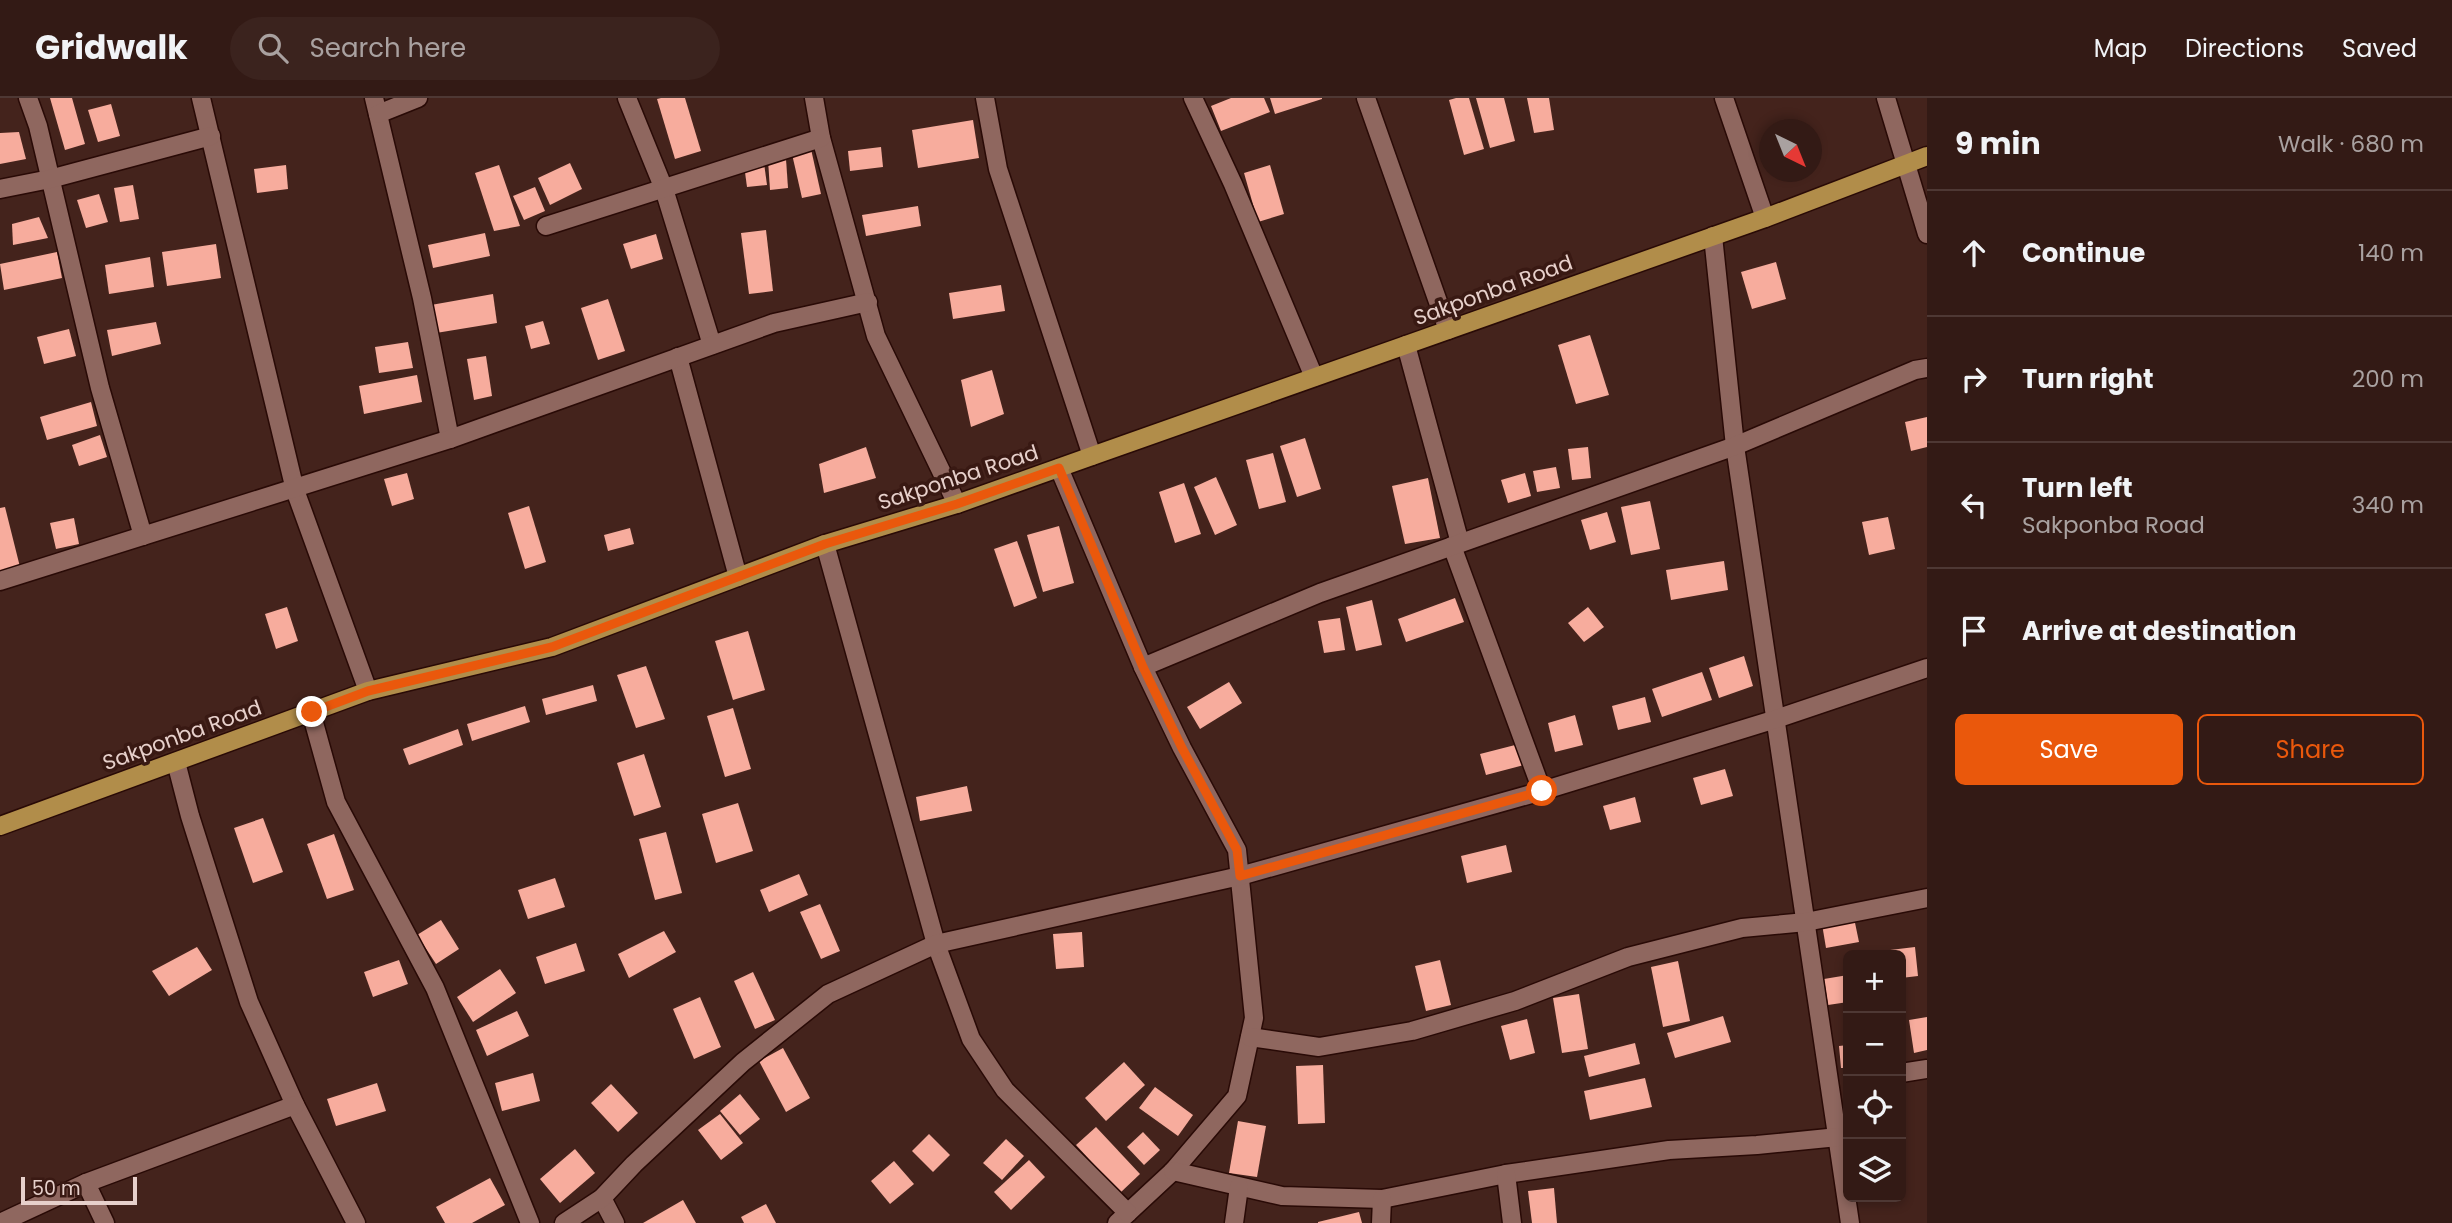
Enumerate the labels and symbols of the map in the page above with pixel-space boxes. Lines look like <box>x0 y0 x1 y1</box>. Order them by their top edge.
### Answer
north arrow <box>1759 119 1822 182</box>
street label: Sakponba Road <box>1410 248 1576 332</box>
street label: Sakponba Road <box>874 437 1042 517</box>
street label: Sakponba Road <box>99 693 265 777</box>
route end <box>296 696 327 727</box>
route start <box>1526 775 1557 806</box>
scale bar <box>21 1174 136 1206</box>

